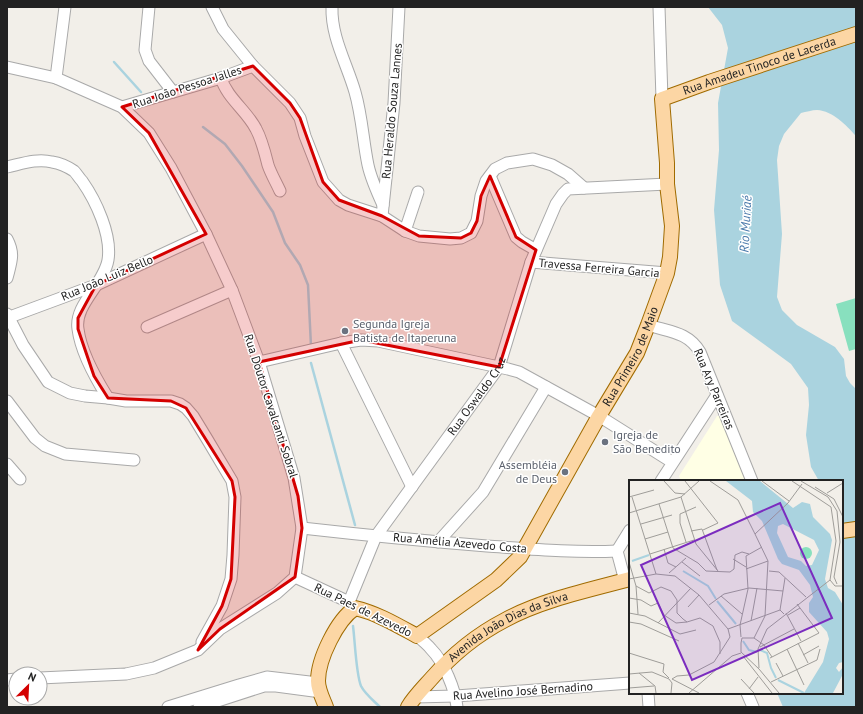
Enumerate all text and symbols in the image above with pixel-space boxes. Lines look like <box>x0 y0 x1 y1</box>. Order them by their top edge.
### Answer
street label: Rua Amadeu Tinoco de Lacerda <box>681 33 838 98</box>
street label: Rua Heraldo Souza Lannes <box>378 42 405 180</box>
street label: Rua João Pessoa Jalles <box>130 62 243 111</box>
water label: Rio Muriaé <box>736 195 755 253</box>
street label: Rua João Luiz Bello <box>59 251 155 304</box>
street label: Travessa Ferreira Garcia <box>538 255 660 280</box>
street label: Rua Primeiro de Maio <box>599 304 661 409</box>
place label: Segunda Igreja Batista de Itaperuna <box>353 316 456 345</box>
marker: Segunda Igreja Batista de Itaperuna <box>340 326 350 336</box>
street label: Rua Doutor Cavalcanti Sobral <box>241 332 302 480</box>
street label: Rua Ary Parreiras <box>691 346 738 432</box>
street label: Rua Oswaldo Cruz <box>444 355 509 438</box>
place label: Igreja de São Benedito <box>613 427 681 456</box>
marker: Igreja de São Benedito <box>600 437 610 447</box>
place label: Assembléia de Deus <box>499 457 557 486</box>
marker: Assembléia de Deus <box>560 467 570 477</box>
inset map <box>629 480 843 694</box>
street label: Rua Amélia Azevedo Costa <box>393 529 528 556</box>
street label: Rua Paes de Azevedo <box>312 579 415 640</box>
street label: Avenida João Dias da Silva <box>444 588 570 665</box>
north arrow <box>8 666 48 706</box>
text: N <box>26 669 38 685</box>
street label: Rua Avelino José Bernadino <box>453 678 593 703</box>

